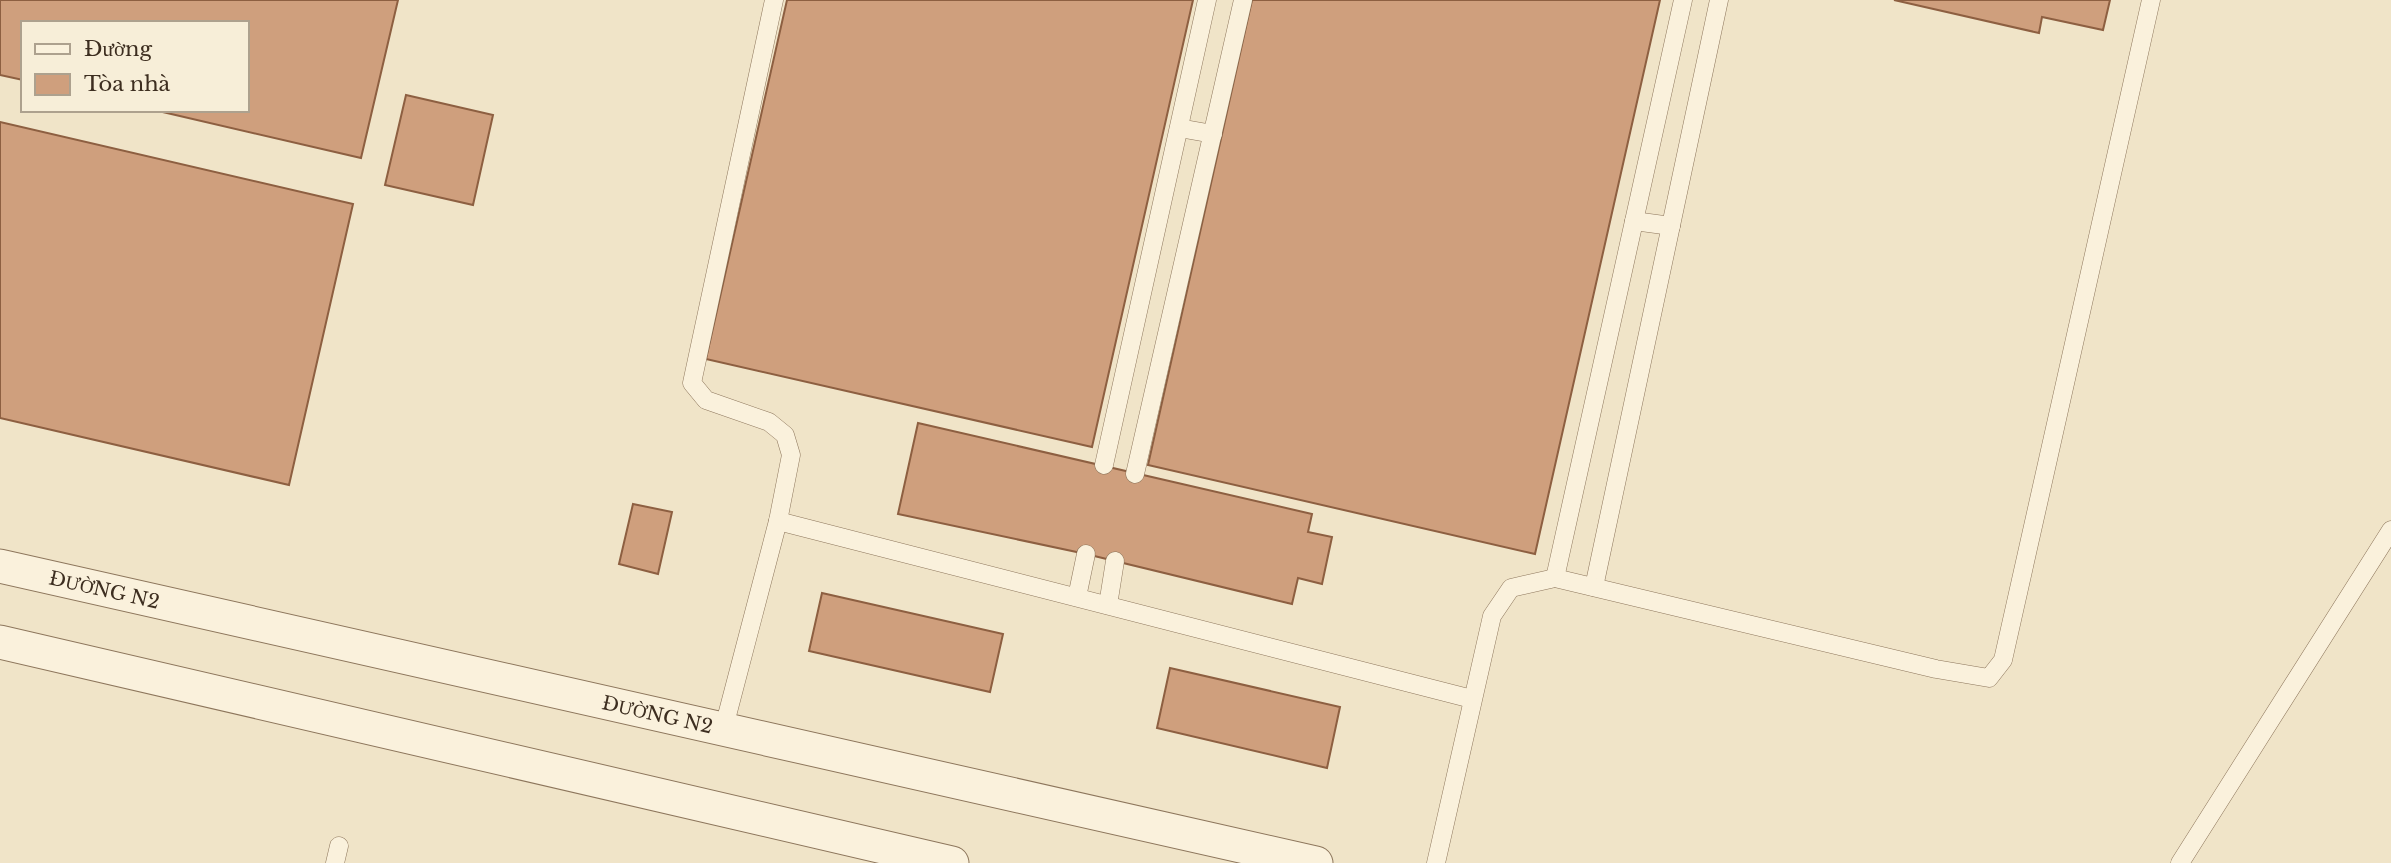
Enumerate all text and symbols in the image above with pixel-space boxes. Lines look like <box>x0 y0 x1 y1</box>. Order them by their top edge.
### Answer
legend <box>21 21 248 112</box>
text: Đường <box>84 36 152 62</box>
text: Tòa nhà <box>84 71 171 97</box>
street label: ĐƯỜNG N2 <box>47 566 162 613</box>
street label: ĐƯỜNG N2 <box>600 691 715 738</box>

